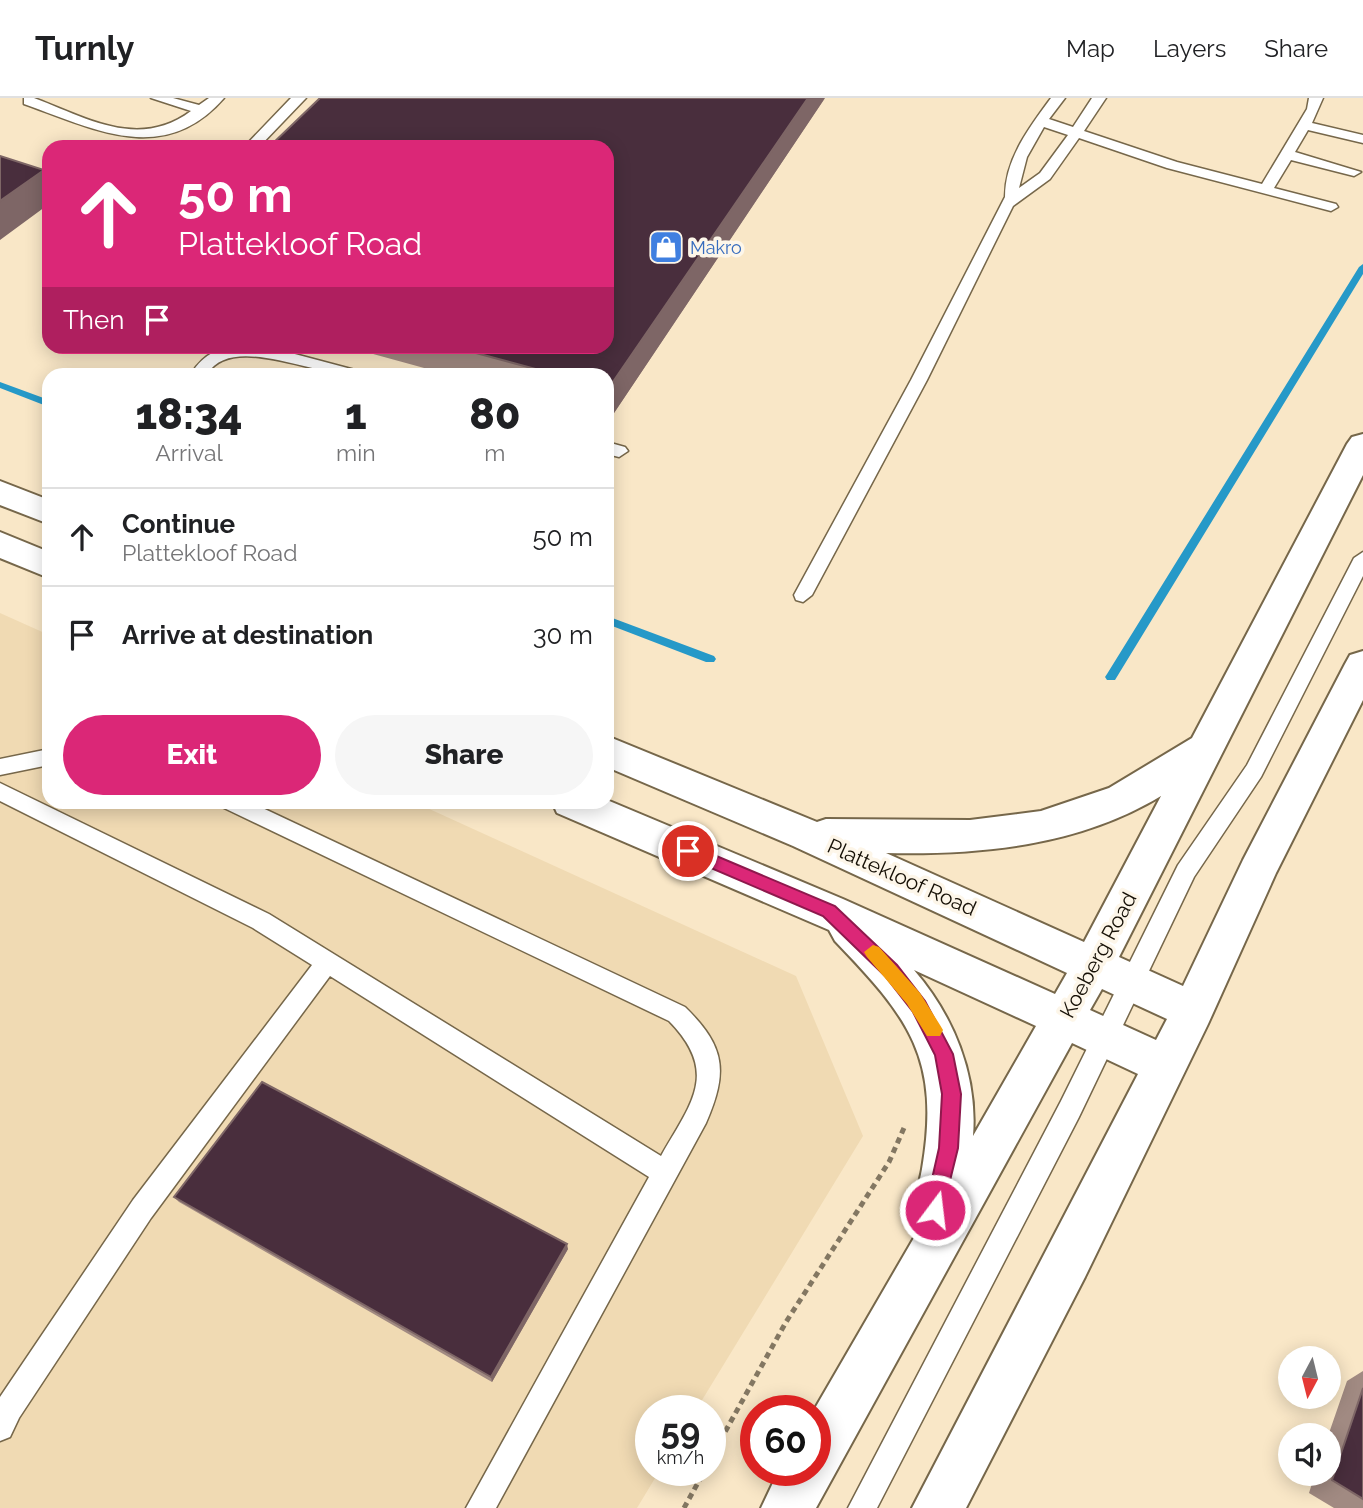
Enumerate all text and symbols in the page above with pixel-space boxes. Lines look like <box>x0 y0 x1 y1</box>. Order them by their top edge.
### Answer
text: Turnly <box>35 29 134 68</box>
text: Map <box>1066 34 1115 63</box>
text: Layers <box>1153 34 1226 63</box>
text: Share <box>1264 34 1328 63</box>
text: 50 m <box>178 166 293 223</box>
icon: ahead <box>63 168 154 259</box>
text: Plattekloof Road <box>178 225 422 262</box>
shop icon: Makro <box>647 228 685 266</box>
place label: Makro <box>690 237 742 258</box>
icon: arrive <box>138 301 176 339</box>
text: Then <box>63 305 124 335</box>
text: 18:34 <box>136 390 242 439</box>
text: 1 <box>345 390 367 439</box>
text: 80 <box>469 390 520 439</box>
text: Arrival <box>155 439 223 466</box>
text: min <box>336 439 376 466</box>
text: m <box>484 439 505 466</box>
text: Continue <box>122 509 235 539</box>
icon: ahead <box>63 518 101 556</box>
text: 50 m <box>532 522 593 552</box>
text: Plattekloof Road <box>122 539 297 566</box>
icon: arrive <box>63 616 101 654</box>
text: Arrive at destination <box>122 620 373 650</box>
text: 30 m <box>533 620 593 650</box>
button: Exit <box>63 715 321 795</box>
button: Share <box>335 715 593 795</box>
pin <box>658 821 718 881</box>
icon: arrive <box>669 832 707 870</box>
street label: Plattekloof Road <box>824 833 980 921</box>
street label: Koeberg Road <box>1054 888 1142 1022</box>
position arrow <box>898 1173 972 1247</box>
north arrow <box>1278 1346 1340 1409</box>
map controls <box>1278 1346 1341 1486</box>
speed limit sign: 60 <box>740 1395 831 1486</box>
text: 59 <box>660 1411 701 1452</box>
button: sound <box>1278 1423 1341 1486</box>
text: km/h <box>657 1447 704 1468</box>

